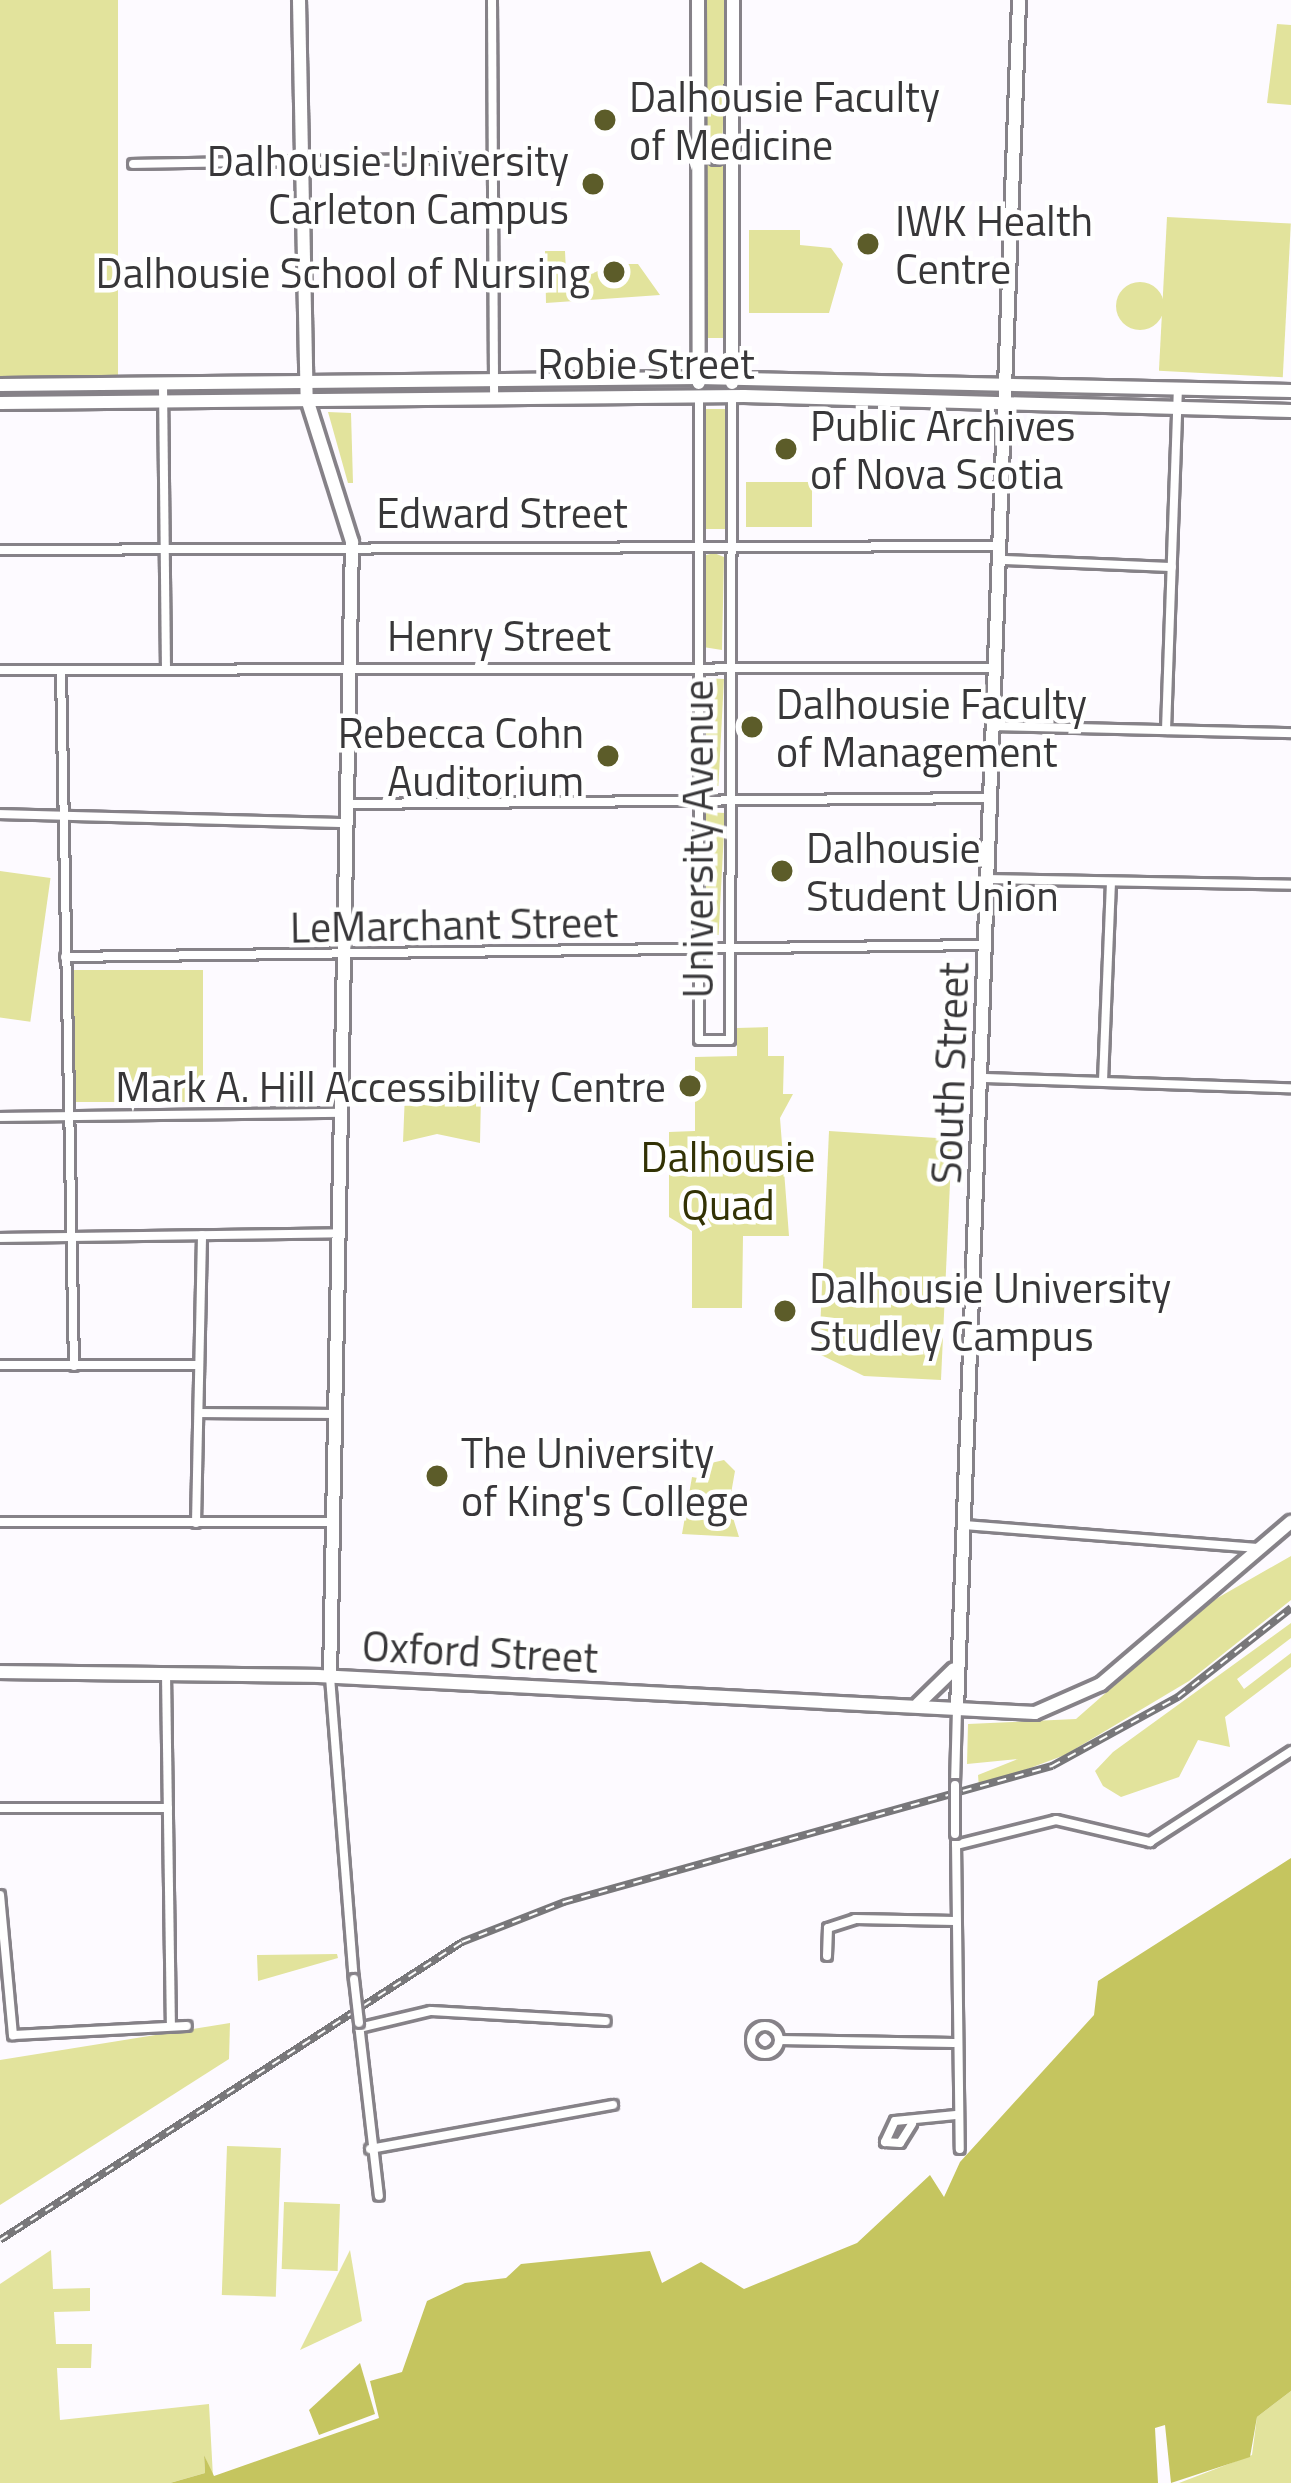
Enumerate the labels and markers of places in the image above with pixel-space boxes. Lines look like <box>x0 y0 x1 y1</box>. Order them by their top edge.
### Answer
place label: Dalhousie Faculty of Medicine <box>629 71 940 170</box>
marker: Dalhousie Faculty of Medicine <box>592 107 618 133</box>
place label: Dalhousie University Carleton Campus <box>207 135 569 234</box>
marker: Dalhousie University Carleton Campus <box>580 171 606 197</box>
place label: IWK Health Centre <box>895 195 1093 294</box>
marker: IWK Health Centre <box>852 228 884 260</box>
place label: Dalhousie School of Nursing <box>96 247 590 297</box>
marker: Dalhousie School of Nursing <box>601 259 627 285</box>
place label: Public Archives of Nova Scotia <box>810 400 1076 498</box>
marker: Public Archives of Nova Scotia <box>773 436 799 462</box>
place label: Dalhousie Faculty of Management <box>776 678 1087 777</box>
place label: Rebecca Cohn Auditorium <box>338 707 584 806</box>
marker: Dalhousie Faculty of Management <box>739 714 765 740</box>
marker: Rebecca Cohn Auditorium <box>595 743 621 769</box>
place label: Dalhousie Student Union <box>806 822 1059 920</box>
marker: Dalhousie Student Union <box>769 858 795 884</box>
place label: Mark A. Hill Accessibility Centre <box>115 1061 666 1111</box>
marker: Mark A. Hill Accessibility Centre <box>677 1073 703 1099</box>
place label: Dalhousie University Studley Campus <box>809 1262 1171 1360</box>
marker: Dalhousie University Studley Campus <box>772 1298 798 1324</box>
place label: The University of King's College <box>461 1427 749 1526</box>
marker: The University of King's College <box>424 1463 450 1489</box>

